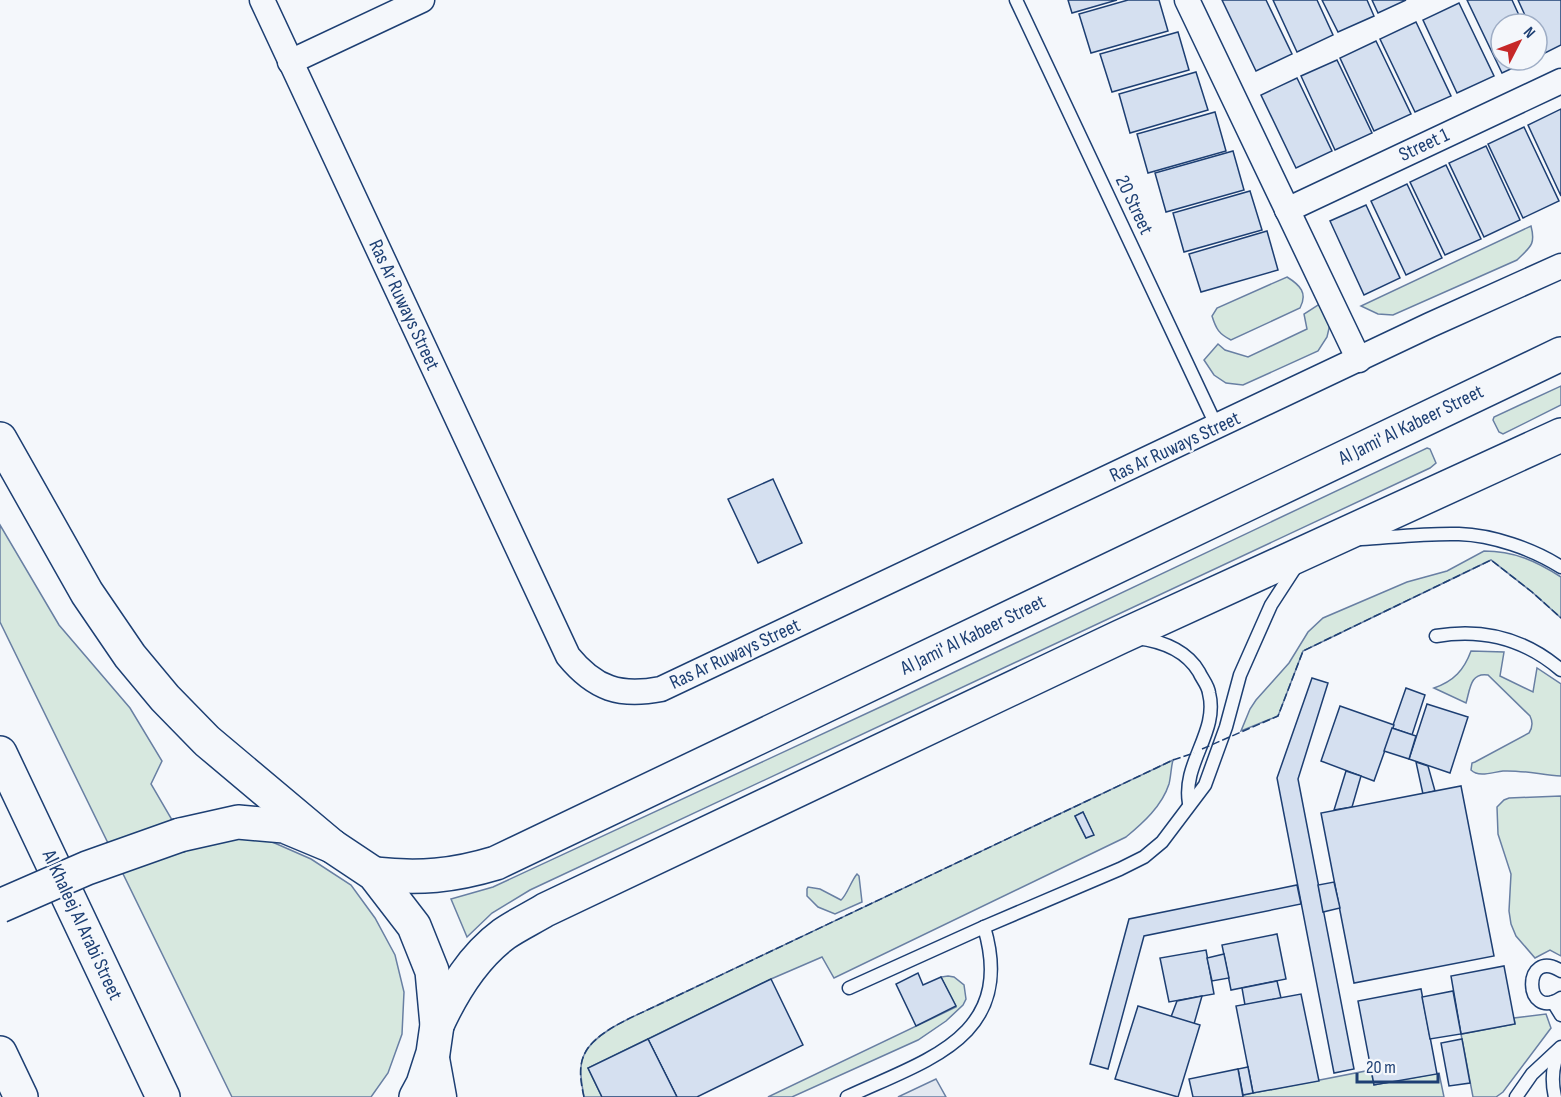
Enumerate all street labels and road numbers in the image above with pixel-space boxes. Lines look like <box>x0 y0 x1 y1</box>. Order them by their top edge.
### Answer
street label: Street 1 <box>1395 123 1453 167</box>
street label: 20 Street <box>1110 172 1158 238</box>
street label: Ras Ar Ruways Street <box>363 236 445 374</box>
street label: Al Jami' Al Kabeer Street <box>1334 380 1487 471</box>
street label: Ras Ar Ruways Street <box>1106 406 1244 488</box>
street label: Al Jami' Al Kabeer Street <box>896 590 1049 681</box>
street label: Ras Ar Ruways Street <box>666 613 804 695</box>
street label: Al Khaleej Al Arabi Street <box>36 845 127 1004</box>

